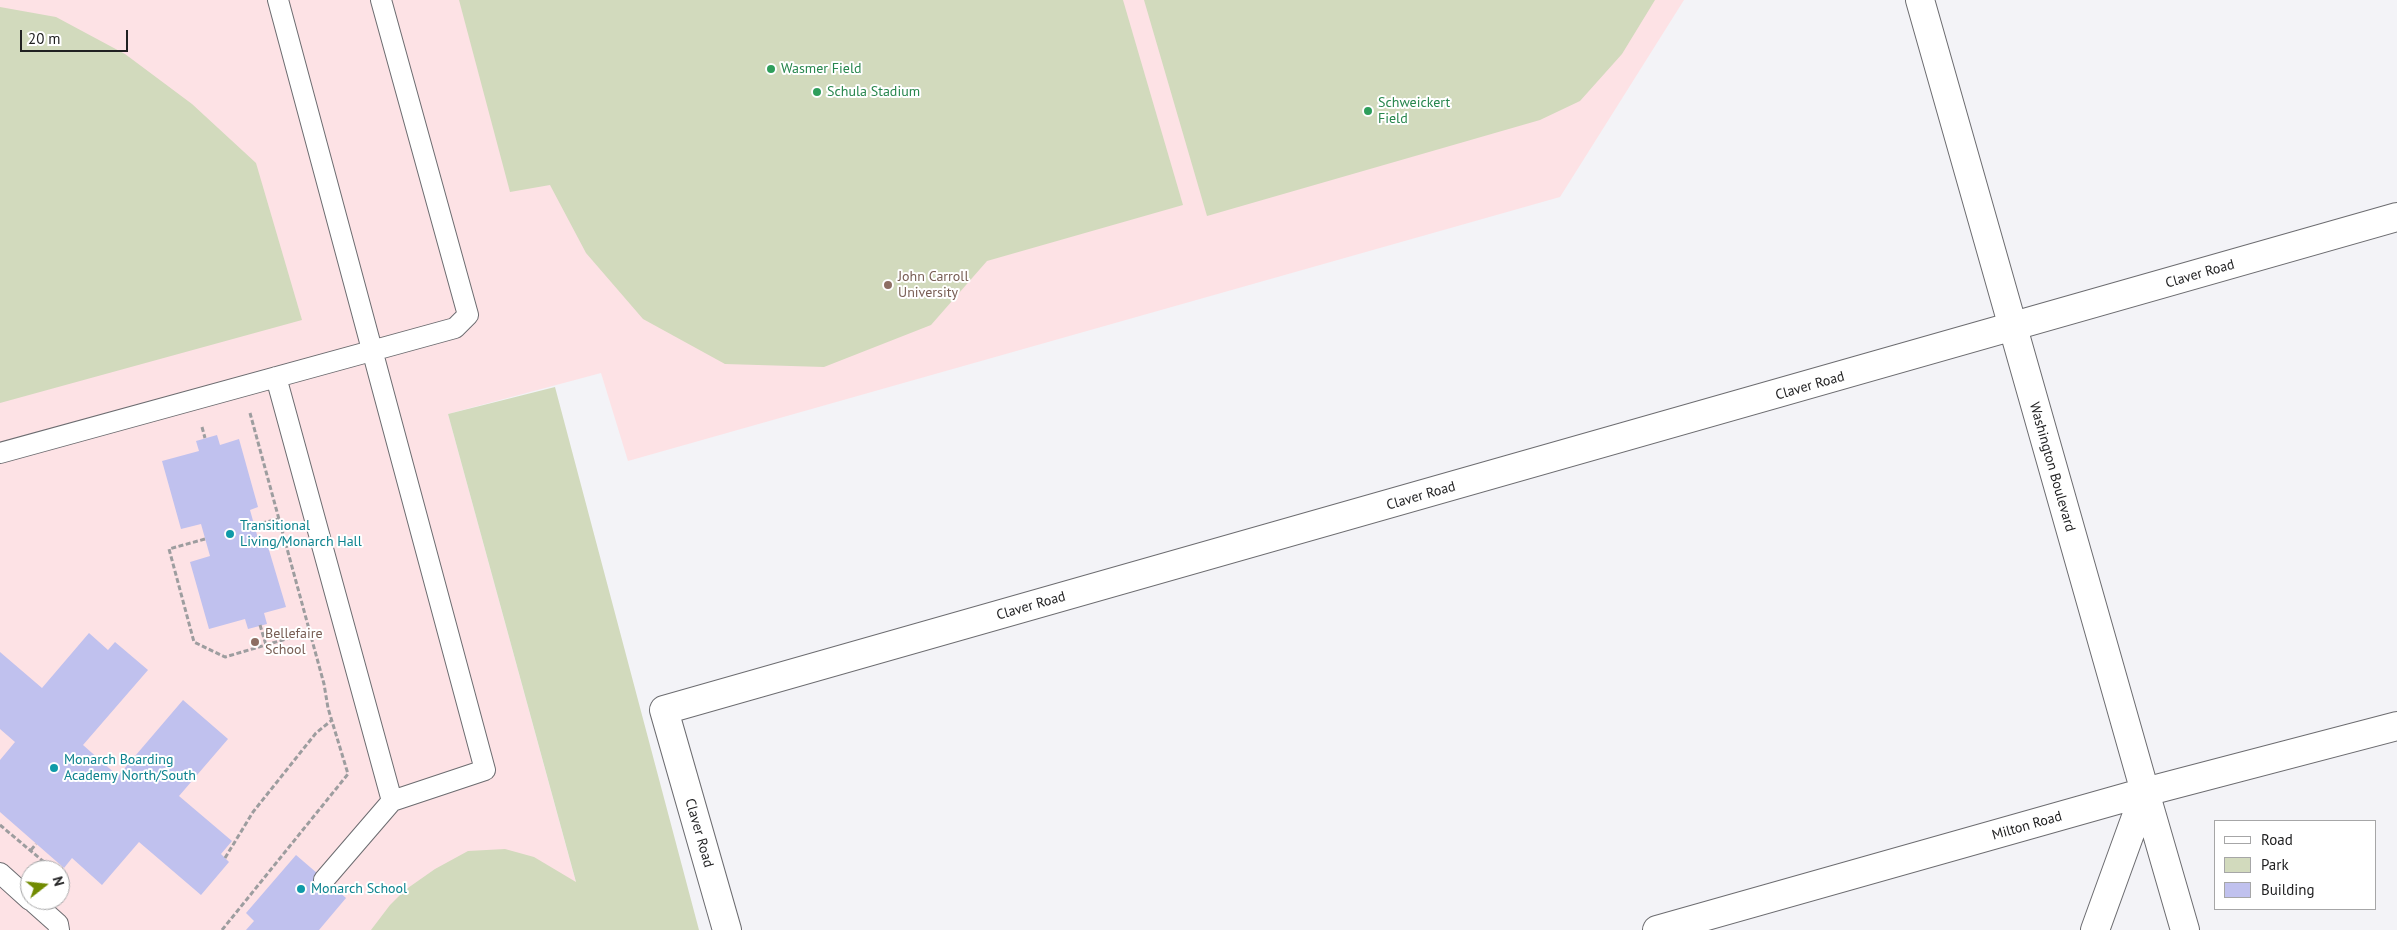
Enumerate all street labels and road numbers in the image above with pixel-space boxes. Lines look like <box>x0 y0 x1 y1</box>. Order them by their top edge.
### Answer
street label: Claver Road <box>2164 256 2236 292</box>
street label: Claver Road <box>1774 368 1846 404</box>
street label: Washington Boulevard <box>2025 400 2079 534</box>
street label: Claver Road <box>1385 478 1457 514</box>
street label: Claver Road <box>995 588 1067 624</box>
street label: Claver Road <box>681 797 717 869</box>
street label: Milton Road <box>1990 808 2064 844</box>

